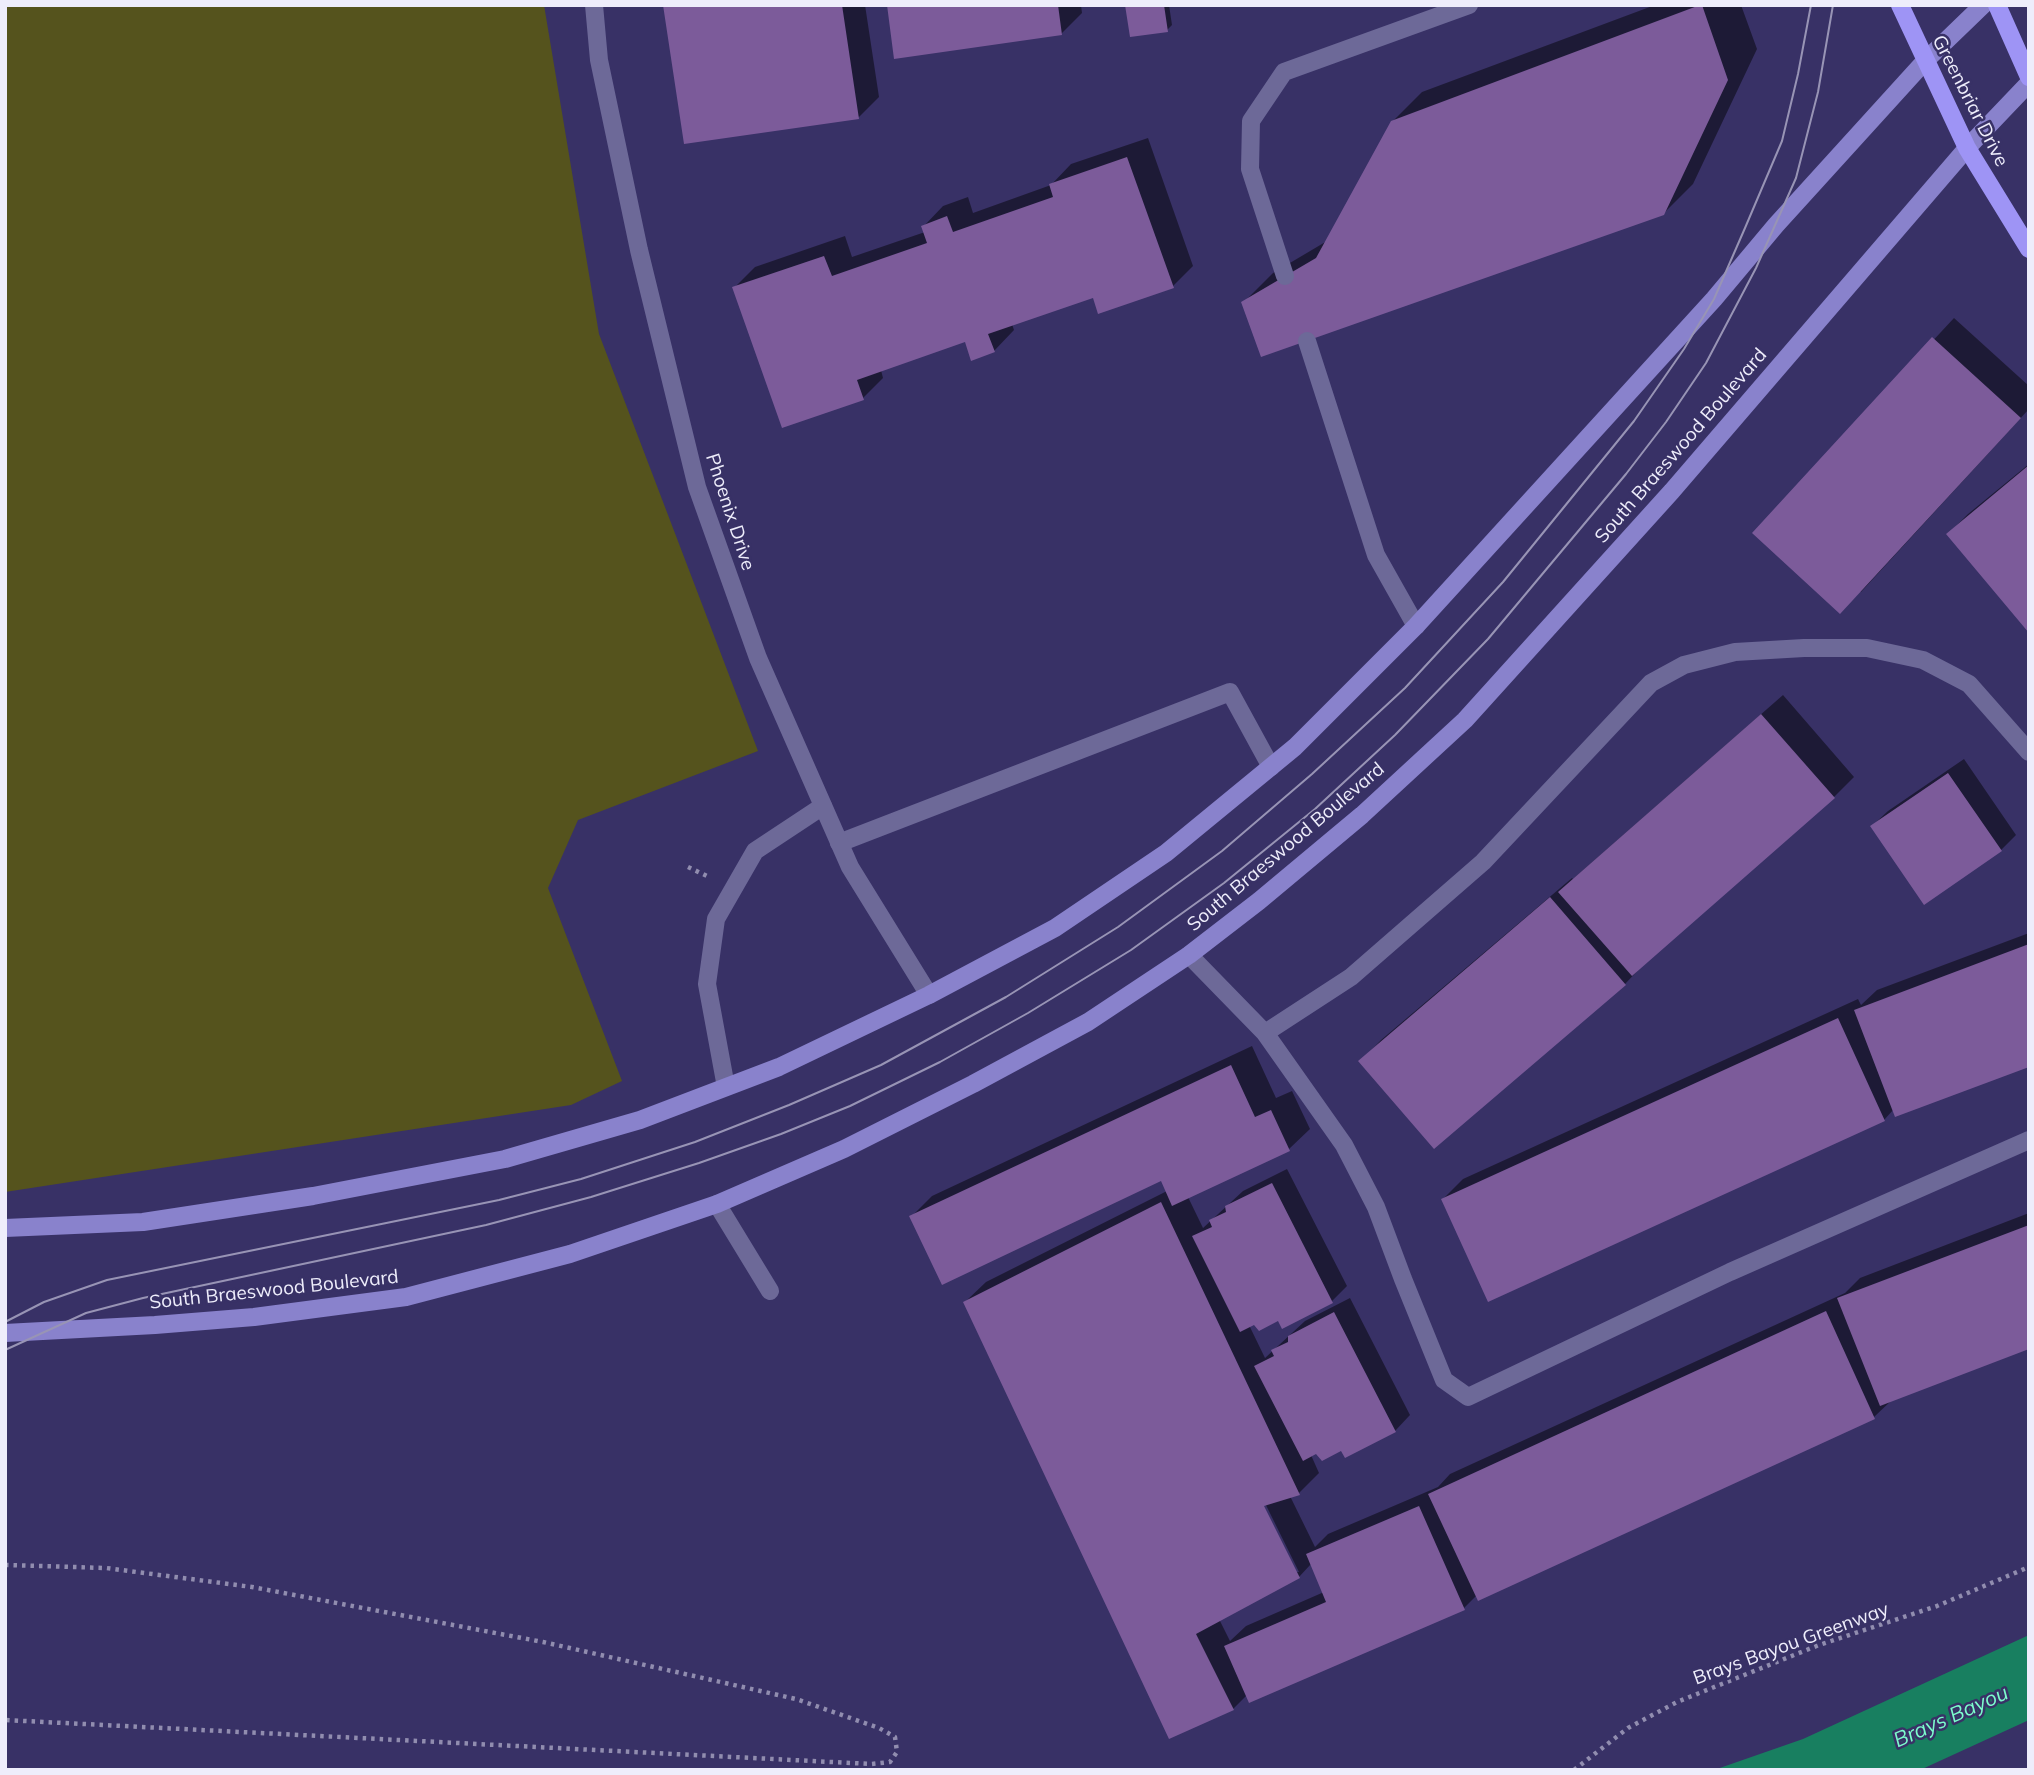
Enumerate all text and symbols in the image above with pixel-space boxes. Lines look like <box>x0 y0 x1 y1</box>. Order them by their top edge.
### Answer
street label: Greenbriar Drive <box>1927 31 2013 171</box>
street label: South Braeswood Boulevard <box>1590 344 1772 548</box>
street label: Phoenix Drive <box>700 451 760 573</box>
street label: South Braeswood Boulevard <box>1183 758 1389 936</box>
street label: South Braeswood Boulevard <box>148 1266 400 1314</box>
street label: Brays Bayou Greenway <box>1690 1598 1892 1690</box>
water label: Brays Bayou <box>1890 1680 2012 1754</box>

